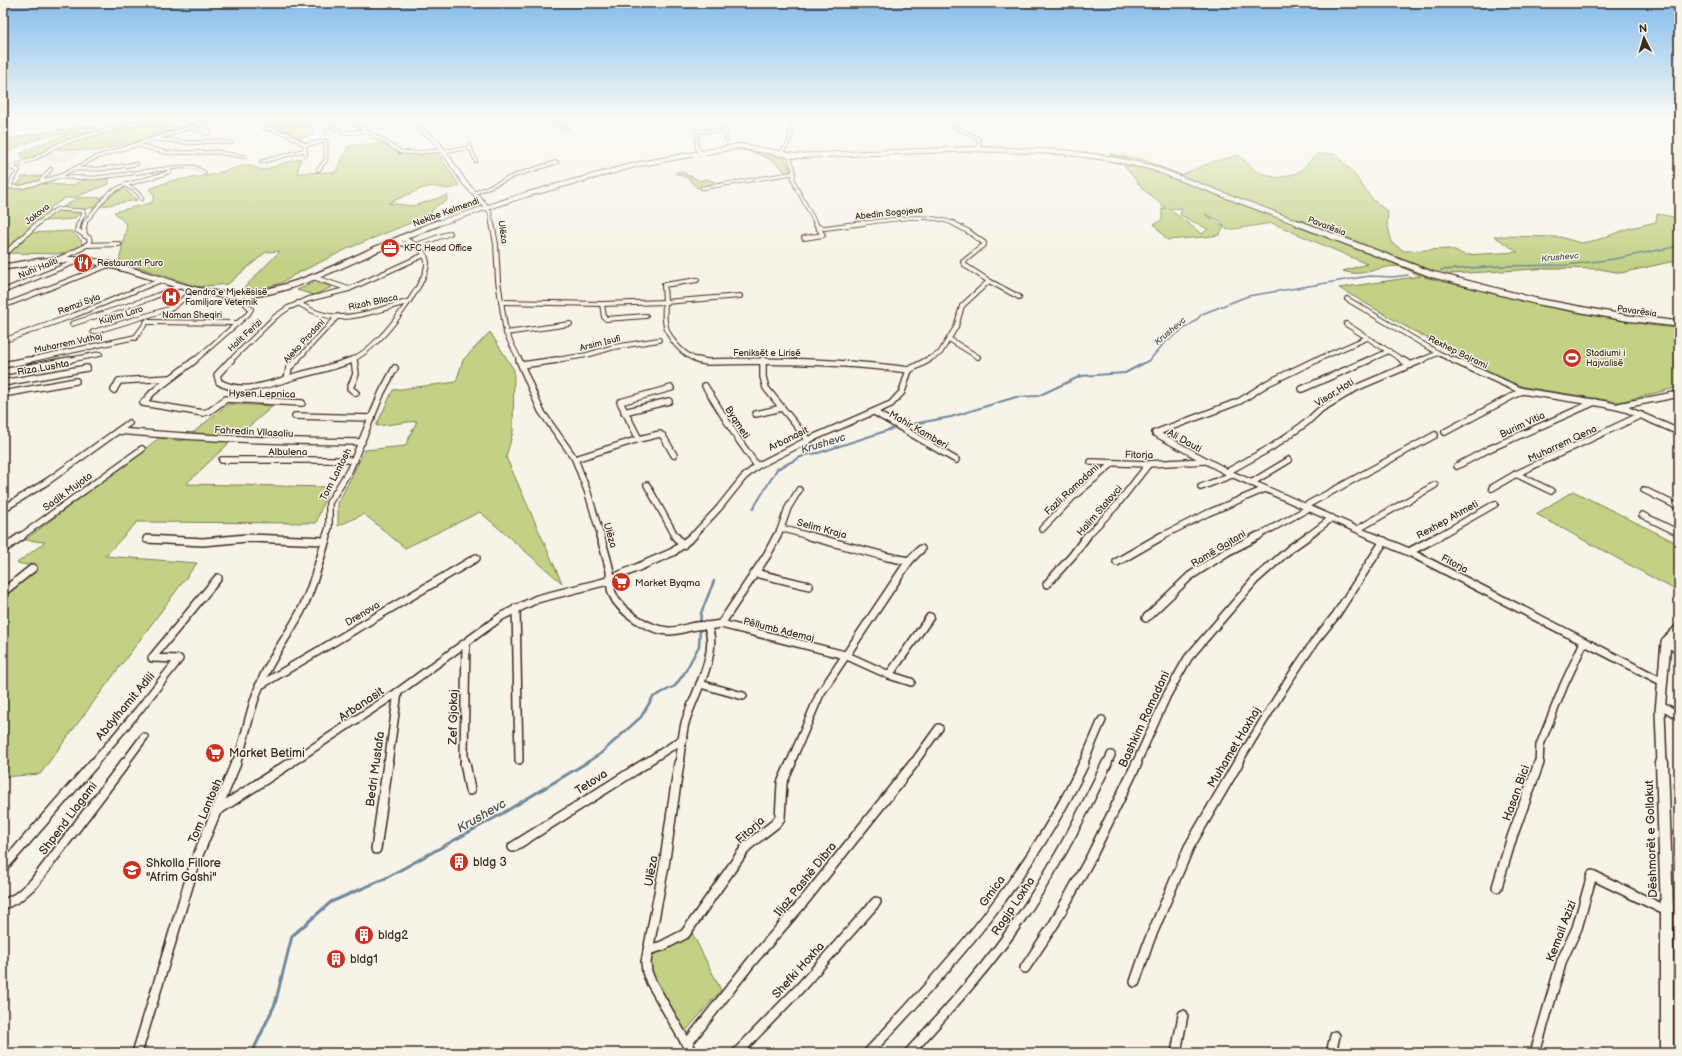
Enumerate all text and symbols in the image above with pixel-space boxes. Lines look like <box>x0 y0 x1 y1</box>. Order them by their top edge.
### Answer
north arrow <box>1624 18 1664 58</box>
text: N <box>1638 22 1648 35</box>
street label: Nekibe Kelmendi <box>412 195 481 230</box>
street label: Jakova <box>23 201 52 227</box>
street label: Abedin Sogojeva <box>855 204 923 223</box>
street label: Pavarësia <box>1306 214 1347 239</box>
street label: Ulëza <box>495 220 510 244</box>
office icon: KFC Head Office <box>379 237 401 259</box>
place label: KFC Head Office <box>404 243 473 254</box>
water label: Krushevc <box>1541 250 1580 265</box>
restaurant icon: Restaurant Puro <box>72 252 94 274</box>
street label: Nuhi Haliti <box>17 256 60 281</box>
place label: Restaurant Puro <box>97 258 163 269</box>
hospital icon: Qendra e Mjekësisë Familjare Veternik <box>160 286 182 308</box>
place label: Qendra e Mjekësisë Familjare Veternik <box>185 287 268 308</box>
street label: Remzi Syla <box>56 291 102 318</box>
street label: Rizah Bllaca <box>347 292 399 313</box>
street label: Pavarësia <box>1616 303 1657 320</box>
street label: Kujtim Laro <box>98 304 145 327</box>
street label: Naman Sheqiri <box>162 310 222 321</box>
water label: Krushevc <box>1152 315 1188 348</box>
street label: Halit Ferizi <box>226 317 265 354</box>
street label: Aleko Prodani <box>281 317 327 366</box>
street label: Muharrem Vuthaj <box>33 331 103 356</box>
street label: Arsim Isufi <box>578 333 622 354</box>
street label: Rexhep Bajrami <box>1426 333 1489 372</box>
sports icon: Stadiumi i Hajvalisë <box>1561 347 1583 369</box>
street label: Feniksët e Lirisë <box>733 348 801 359</box>
place label: Stadiumi i Hajvalisë <box>1586 348 1625 369</box>
street label: Riza Lushta <box>16 357 70 378</box>
street label: Visar Hoti <box>1313 376 1356 410</box>
street label: Hysen Lepnica <box>228 387 296 401</box>
street label: Byqmeti <box>722 404 752 441</box>
street label: Mahir Kamberi <box>887 408 950 452</box>
street label: Burim Vitia <box>1498 409 1547 441</box>
street label: Muharrem Qena <box>1526 423 1599 465</box>
street label: Fahredin Vllasaliu <box>214 424 294 440</box>
street label: Arbanasit <box>767 424 810 454</box>
street label: Ali Dauti <box>1165 427 1204 455</box>
water label: Krushevc <box>799 430 847 456</box>
street label: Albulena <box>269 446 308 458</box>
street label: Tom Lantosh <box>318 446 354 503</box>
street label: Fitorja <box>1125 449 1154 461</box>
street label: Fazli Ramadani <box>1042 462 1101 518</box>
street label: Sadik Mujota <box>41 470 95 514</box>
street label: Halim Statovci <box>1074 483 1125 539</box>
street label: Rexhep Ahmeti <box>1414 498 1480 542</box>
street label: Selim Kraja <box>796 517 848 541</box>
street label: Ulëza <box>601 521 619 550</box>
street label: Ramë Gajtani <box>1189 528 1248 570</box>
street label: Fitorja <box>1439 552 1470 576</box>
supermarket icon: Market Byqma <box>610 571 632 593</box>
place label: Market Byqma <box>635 577 701 589</box>
street label: Drenova <box>343 599 382 629</box>
street label: Pëllumb Ademaj <box>742 615 815 645</box>
street label: Bashkim Ramadani <box>1116 668 1173 770</box>
street label: Abdylhamit Adili <box>93 669 158 743</box>
street label: Arbanasit <box>336 684 387 725</box>
street label: Zef Gjokaj <box>445 689 461 746</box>
street label: Muhamet Haxhaj <box>1204 704 1265 791</box>
street label: Bedri Mustafa <box>363 730 388 808</box>
supermarket icon: Market Betimi <box>204 742 226 764</box>
place label: Market Betimi <box>229 746 305 761</box>
street label: Hasan Bici <box>1499 763 1534 823</box>
street label: Tetova <box>572 766 610 798</box>
street label: Tom Lantosh <box>185 776 226 846</box>
street label: Shpend Llagami <box>36 779 101 858</box>
street label: Dëshmorët e Gollakut <box>1642 780 1661 898</box>
water label: Krushevc <box>454 795 509 836</box>
street label: Fitorja <box>733 813 768 847</box>
street label: Iljaz Pashë Dibra <box>771 839 840 919</box>
building icon: bldg 3 <box>448 851 470 873</box>
street label: Ulëza <box>641 854 662 888</box>
place label: bldg 3 <box>473 855 507 870</box>
place label: Shkolla Fillore "Afrim Gashi" <box>146 856 221 885</box>
school or university icon: Shkolla Fillore "Afrim Gashi" <box>121 859 143 881</box>
street label: Gmica <box>976 873 1009 910</box>
street label: Ragip Loxha <box>988 874 1039 938</box>
street label: Kemail Azizi <box>1543 898 1580 964</box>
building icon: bldg2 <box>353 924 375 946</box>
place label: bldg2 <box>378 928 408 943</box>
street label: Shefki Hoxha <box>769 939 828 1002</box>
building icon: bldg1 <box>325 948 347 970</box>
place label: bldg1 <box>350 952 378 967</box>

